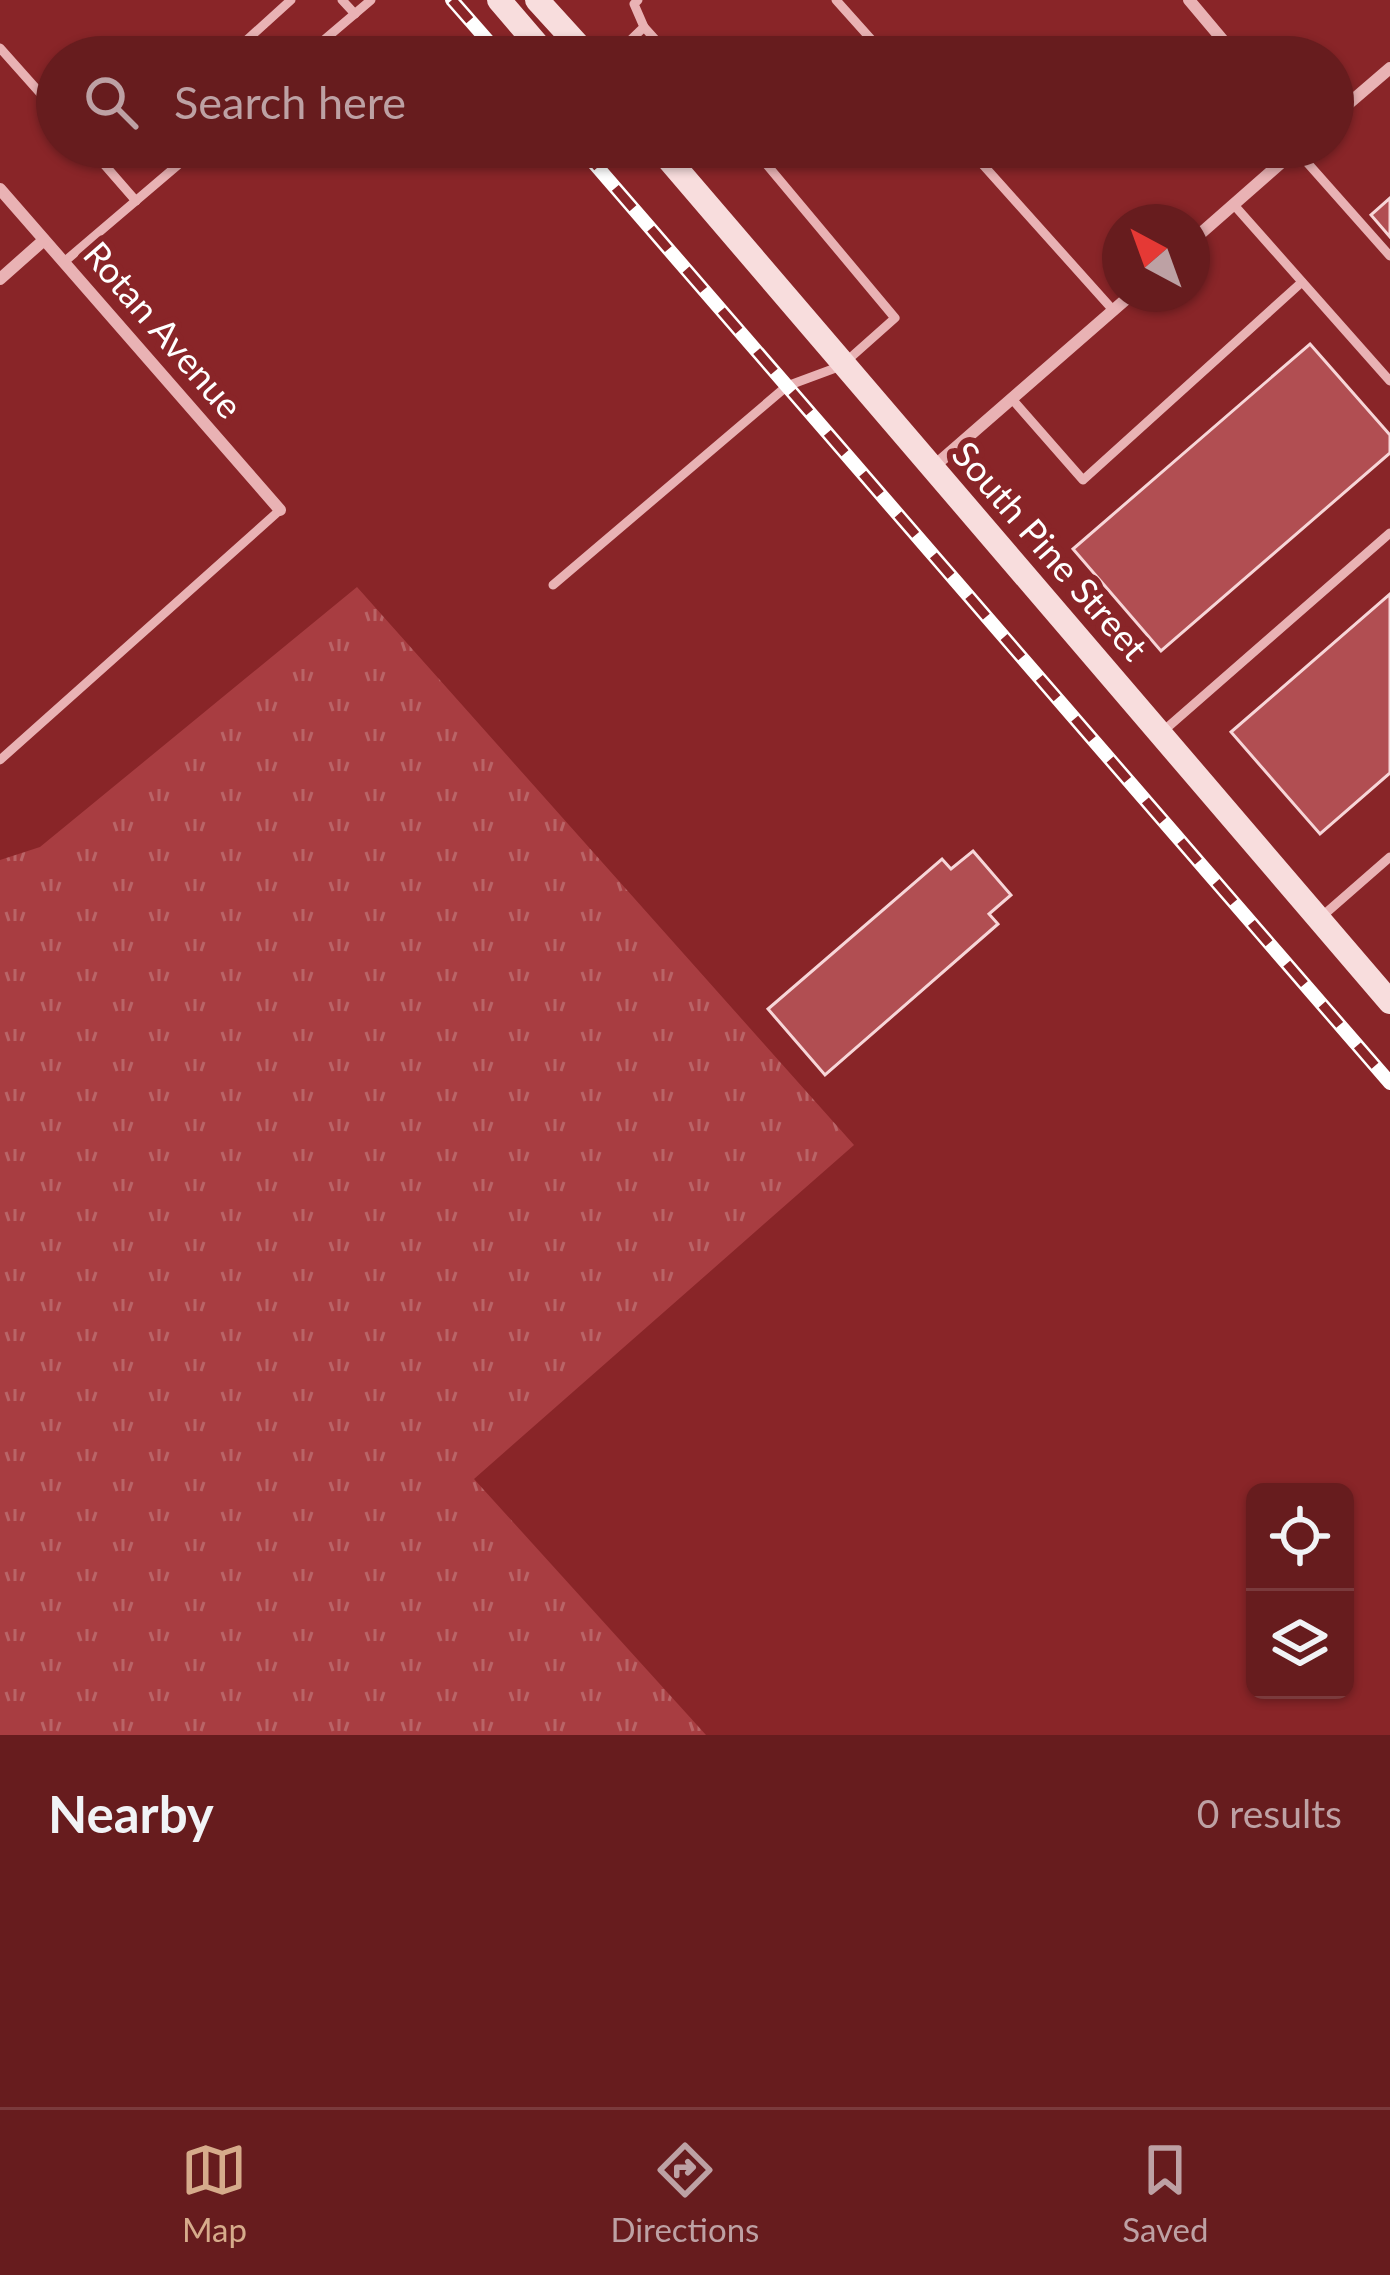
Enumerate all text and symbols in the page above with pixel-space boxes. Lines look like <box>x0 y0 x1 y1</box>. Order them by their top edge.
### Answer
search box <box>36 36 1354 168</box>
icon: search <box>78 69 144 135</box>
text: Search here <box>174 75 406 129</box>
north arrow <box>1102 204 1210 312</box>
street label: Rotan Avenue <box>75 232 252 427</box>
street label: South Pine Street <box>944 432 1158 669</box>
map controls <box>1246 1483 1354 1699</box>
button: locate <box>1246 1483 1354 1591</box>
button: layers <box>1246 1591 1354 1699</box>
text: Nearby <box>48 1783 214 1844</box>
text: 0 results <box>1197 1790 1342 1836</box>
tab: Map <box>181 2137 247 2249</box>
tab: Directions <box>610 2137 759 2249</box>
tab: Saved <box>1122 2137 1209 2249</box>

